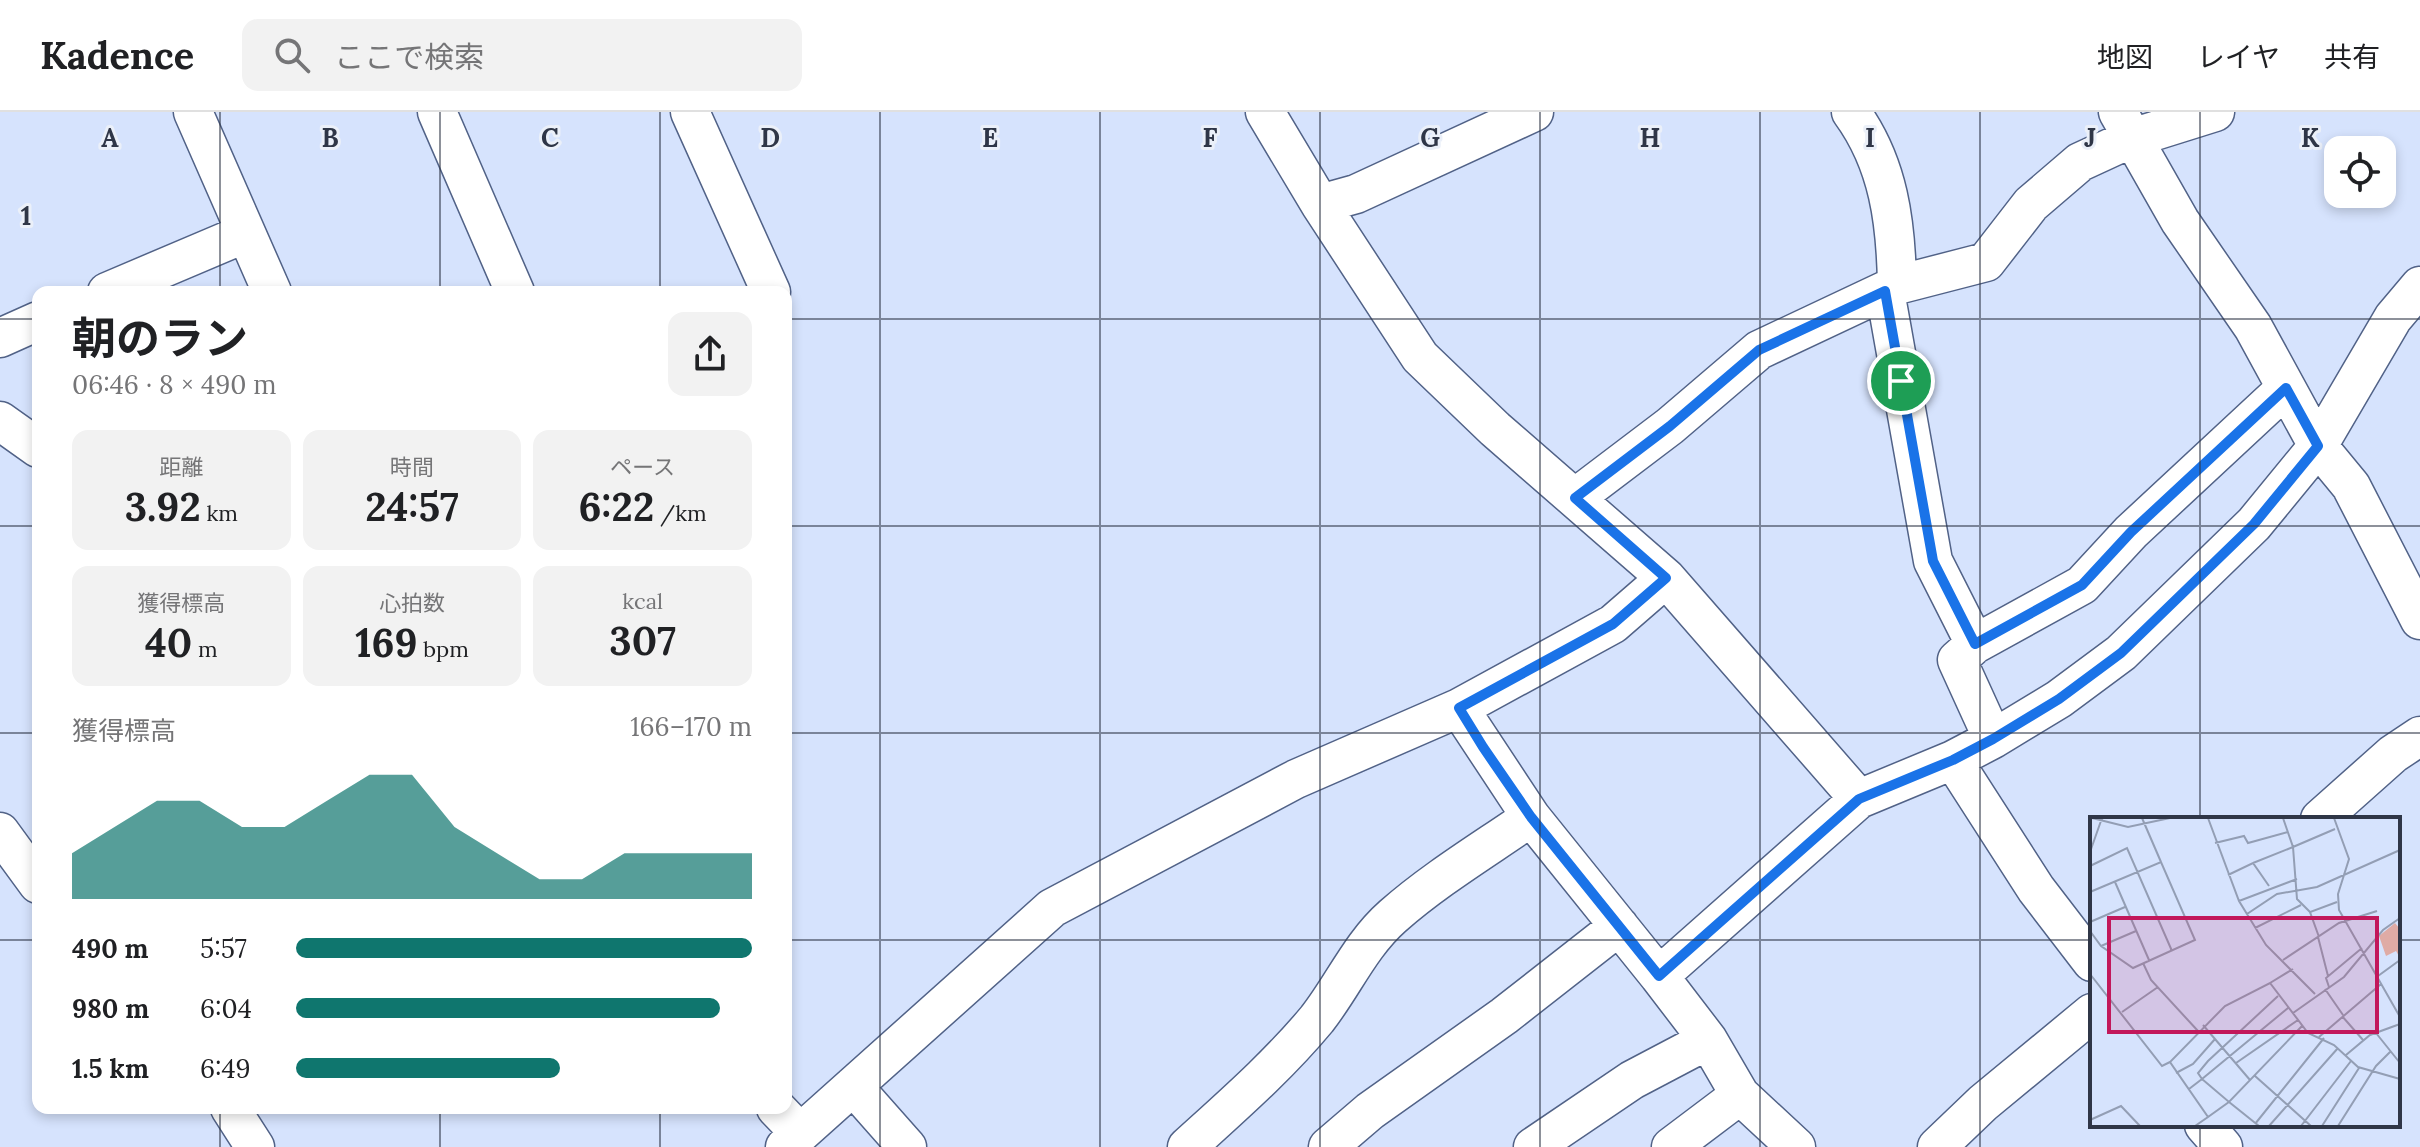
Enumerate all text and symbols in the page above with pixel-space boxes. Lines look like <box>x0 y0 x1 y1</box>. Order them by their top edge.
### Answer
search box <box>242 19 802 91</box>
text: Kadence <box>40 31 194 79</box>
icon: search <box>270 33 314 77</box>
text: ここで検索 <box>334 38 484 76</box>
text: 地図 <box>2097 39 2153 75</box>
text: レイヤ <box>2197 39 2280 75</box>
text: 共有 <box>2324 39 2380 75</box>
text: A <box>101 121 119 154</box>
text: B <box>321 121 339 154</box>
text: C <box>541 121 559 154</box>
text: D <box>760 121 780 154</box>
text: E <box>982 121 998 154</box>
text: F <box>1203 121 1218 154</box>
text: G <box>1420 121 1440 154</box>
text: H <box>1640 121 1660 154</box>
text: I <box>1865 121 1875 154</box>
text: J <box>2084 121 2096 154</box>
text: K <box>2301 121 2320 154</box>
map controls <box>2324 136 2396 208</box>
button: locate <box>2324 136 2396 208</box>
text: 1 <box>21 199 31 232</box>
text: 朝のラン <box>72 310 248 366</box>
button: share <box>668 312 752 396</box>
pin <box>1867 347 1935 415</box>
icon: arrive <box>1879 359 1923 403</box>
text: 06:46 · 8 × 490 m <box>72 368 276 401</box>
text: 距離 <box>159 453 203 481</box>
text: 時間 <box>390 453 434 481</box>
text: ペース <box>610 453 675 481</box>
text: 3.92 <box>125 481 201 532</box>
text: 24:57 <box>365 481 459 532</box>
text: 6:22 <box>579 481 654 532</box>
text: km <box>201 499 238 527</box>
text: /km <box>654 499 707 527</box>
text: kcal <box>622 587 663 615</box>
text: 獲得標高 <box>137 589 225 617</box>
text: 心拍数 <box>379 589 445 617</box>
text: 307 <box>609 615 676 666</box>
text: 40 <box>145 617 192 668</box>
text: 169 <box>355 617 417 668</box>
text: m <box>192 635 218 663</box>
text: bpm <box>417 635 469 663</box>
text: 166–170 m <box>630 710 752 743</box>
text: 獲得標高 <box>72 714 176 747</box>
inset map <box>2090 817 2400 1127</box>
text: 490 m <box>72 932 149 965</box>
text: 5:57 <box>200 932 247 965</box>
text: 980 m <box>72 992 149 1025</box>
text: 6:04 <box>200 992 252 1025</box>
text: 1.5 km <box>72 1052 149 1085</box>
text: 6:49 <box>200 1052 251 1085</box>

